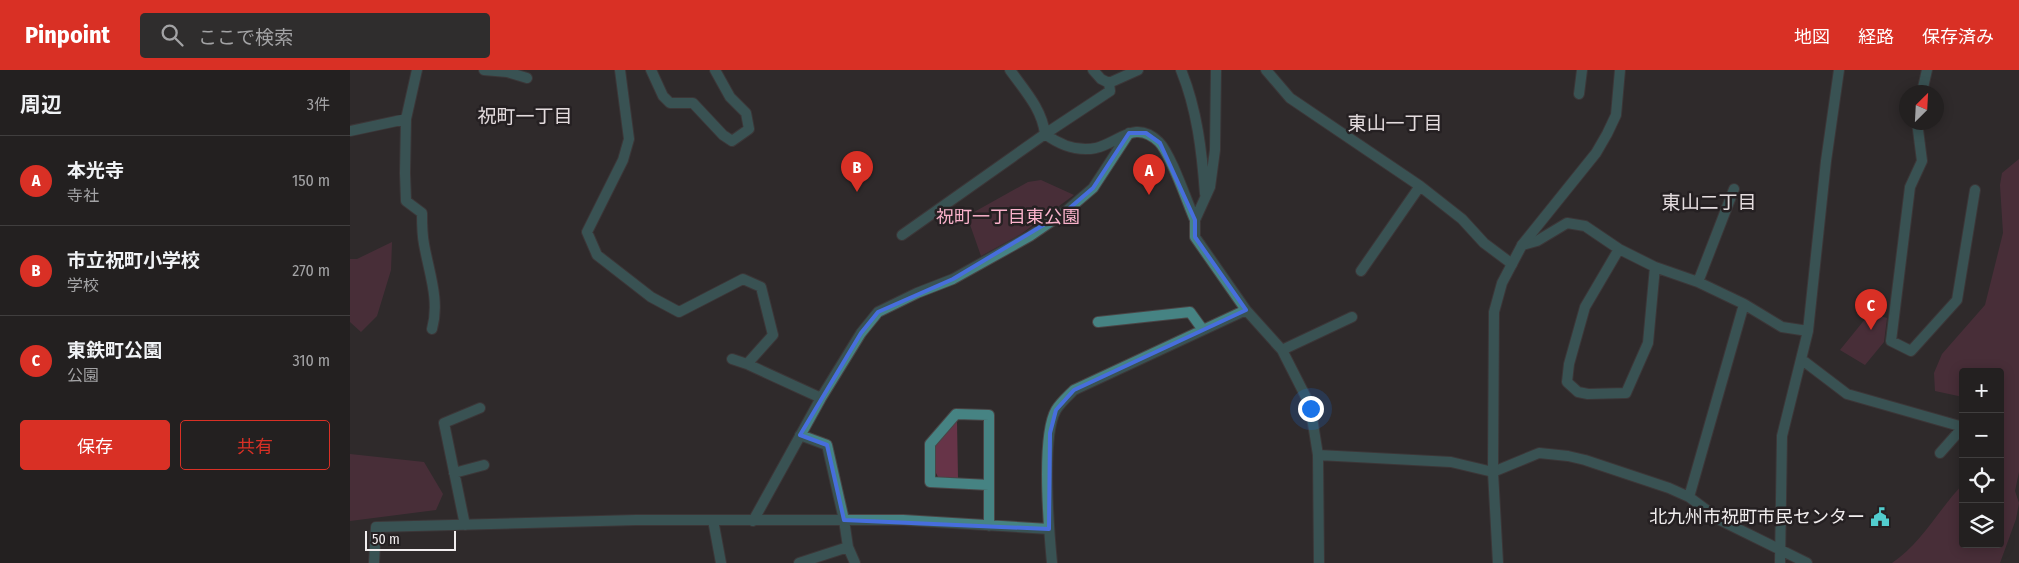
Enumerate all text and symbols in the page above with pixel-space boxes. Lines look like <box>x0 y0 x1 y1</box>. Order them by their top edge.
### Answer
search box <box>140 13 490 58</box>
text: Pinpoint <box>25 21 110 49</box>
icon: search <box>158 21 186 49</box>
text: ここで検索 <box>198 26 293 49</box>
text: 地図 <box>1794 26 1830 48</box>
text: 経路 <box>1858 26 1894 48</box>
text: 保存済み <box>1922 26 1994 48</box>
north arrow <box>1899 85 1944 130</box>
text: 周辺 <box>20 92 62 118</box>
text: 3件 <box>307 95 330 114</box>
district label: 祝町一丁目 <box>477 105 573 128</box>
district label: 東山一丁目 <box>1347 112 1443 135</box>
pin: B <box>841 151 873 192</box>
pin: A <box>1133 154 1165 195</box>
text: 本光寺 <box>67 159 124 182</box>
text: A <box>32 171 40 190</box>
text: 150 m <box>292 171 330 190</box>
text: 寺社 <box>67 186 99 205</box>
district label: 東山二丁目 <box>1661 191 1757 214</box>
park label: 祝町一丁目東公園 <box>936 206 1080 228</box>
text: 市立祝町小学校 <box>67 249 200 272</box>
text: B <box>32 261 40 280</box>
text: 270 m <box>292 261 330 280</box>
text: 学校 <box>67 276 99 295</box>
pin: C <box>1855 289 1887 330</box>
text: 東鉄町公園 <box>67 339 162 362</box>
text: C <box>32 351 40 370</box>
text: 310 m <box>293 351 330 370</box>
text: 公園 <box>67 366 99 385</box>
map controls <box>1959 368 2004 548</box>
button: + <box>1959 368 2004 413</box>
your location <box>1298 396 1324 422</box>
button: − <box>1959 413 2004 458</box>
button: 保存 <box>20 420 170 470</box>
button: 共有 <box>180 420 330 470</box>
button: locate <box>1959 458 2004 503</box>
button: layers <box>1959 503 2004 548</box>
place label: 北九州市祝町市民センター <box>1649 506 1865 528</box>
public building icon: 北九州市祝町市民センター <box>1869 506 1891 528</box>
scale bar <box>365 528 456 551</box>
text: 50 m <box>372 531 400 548</box>

